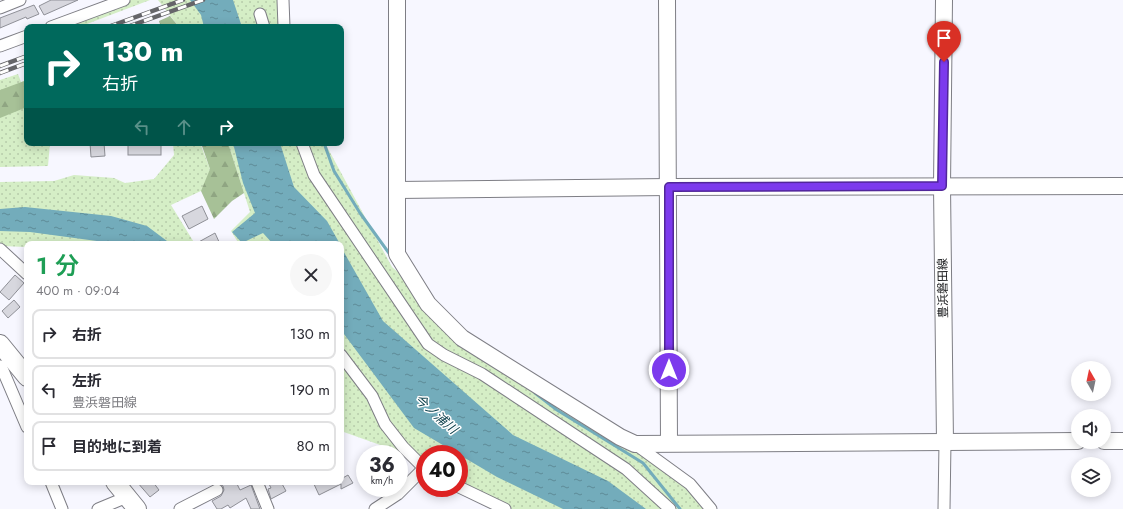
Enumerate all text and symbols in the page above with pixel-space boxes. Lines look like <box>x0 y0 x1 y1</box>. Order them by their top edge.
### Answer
pin <box>927 21 961 62</box>
icon: arrive <box>933 27 955 49</box>
text: 130 m <box>102 31 184 72</box>
icon: right <box>36 40 88 92</box>
text: 右折 <box>102 71 138 97</box>
icon: left <box>131 116 153 138</box>
icon: ahead <box>173 116 195 138</box>
icon: right <box>215 116 237 138</box>
text: 1 分 <box>36 248 79 283</box>
button: close <box>290 254 332 296</box>
street label: 豊浜磐田線 <box>933 258 953 318</box>
text: 400 m · 09:04 <box>36 281 120 300</box>
icon: right <box>38 323 60 345</box>
text: 130 m <box>290 323 330 345</box>
text: 右折 <box>72 324 102 346</box>
position arrow <box>648 349 690 391</box>
north arrow <box>1071 361 1111 401</box>
map controls <box>1071 361 1111 497</box>
text: 左折 <box>72 370 102 392</box>
icon: left <box>38 379 60 401</box>
text: 190 m <box>289 379 330 401</box>
water label: 今ノ浦川 <box>410 390 463 440</box>
text: 豊浜磐田線 <box>72 393 137 412</box>
button: sound <box>1071 409 1111 449</box>
icon: arrive <box>38 435 60 457</box>
text: 80 m <box>297 435 330 457</box>
text: 目的地に到着 <box>72 436 162 458</box>
speed limit sign: 40 <box>416 445 468 497</box>
text: 36 <box>369 451 395 480</box>
button: layers <box>1071 457 1111 497</box>
text: km/h <box>371 473 393 488</box>

